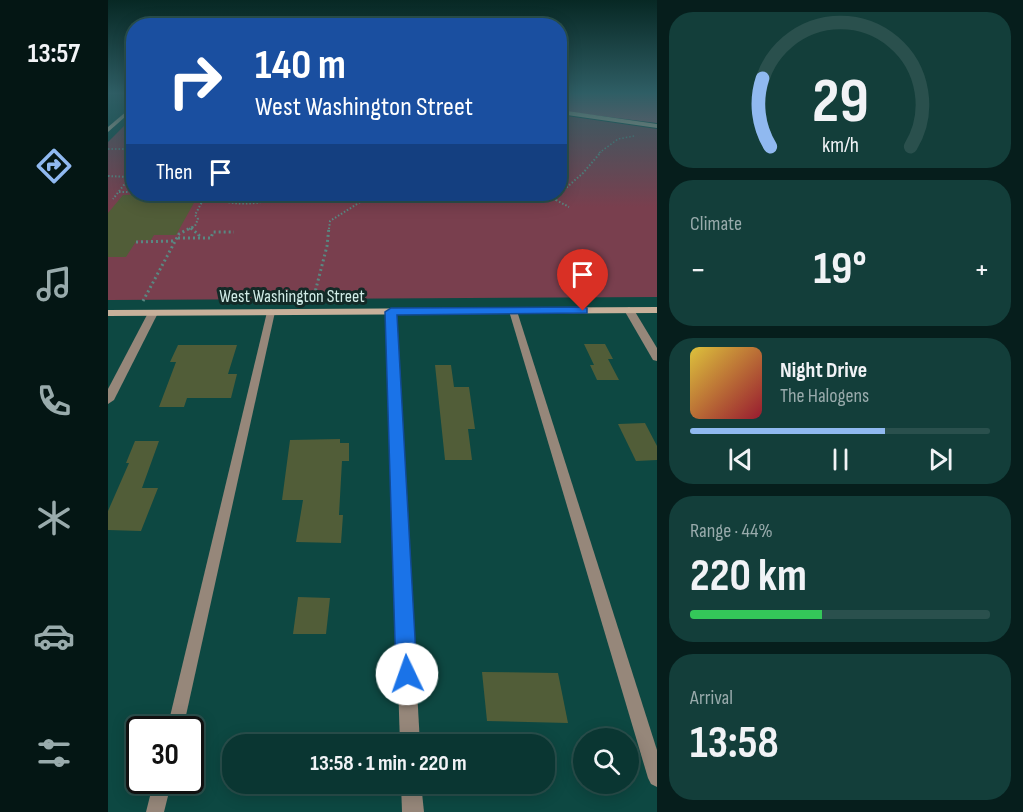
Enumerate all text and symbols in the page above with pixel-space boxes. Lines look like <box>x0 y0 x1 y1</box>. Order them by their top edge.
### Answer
text: 13:57 <box>28 38 80 70</box>
text: 140 m <box>255 40 346 91</box>
icon: right <box>156 42 234 120</box>
text: 29 <box>812 65 868 140</box>
text: West Washington Street <box>255 91 473 123</box>
text: km/h <box>821 133 859 158</box>
icon: directions <box>33 145 75 187</box>
icon: arrive <box>204 156 237 189</box>
text: Then <box>156 159 192 186</box>
text: Climate <box>690 212 742 236</box>
text: 19° <box>813 242 867 297</box>
pin <box>557 249 608 311</box>
text: − <box>690 250 706 290</box>
text: + <box>974 250 990 290</box>
icon: arrive <box>566 258 599 291</box>
icon: music <box>33 263 75 305</box>
street label: West Washington Street <box>219 286 365 307</box>
text: Night Drive <box>780 357 867 384</box>
icon: phone <box>33 380 75 422</box>
text: The Halogens <box>780 384 869 408</box>
icon: previous <box>724 443 757 476</box>
icon: pause <box>824 443 857 476</box>
icon: next <box>924 443 957 476</box>
icon: climate <box>33 497 75 539</box>
text: Range · 44% <box>690 519 773 543</box>
text: 220 km <box>690 549 807 604</box>
icon: car <box>33 615 75 657</box>
position arrow <box>375 642 439 706</box>
text: Arrival <box>690 686 733 710</box>
speed limit sign: 30 <box>126 716 204 794</box>
text: 13:58 <box>690 716 779 771</box>
map controls <box>573 728 639 794</box>
button: search <box>573 728 639 794</box>
icon: filters <box>33 732 75 774</box>
text: 13:58 · 1 min · 220 m <box>310 750 467 777</box>

